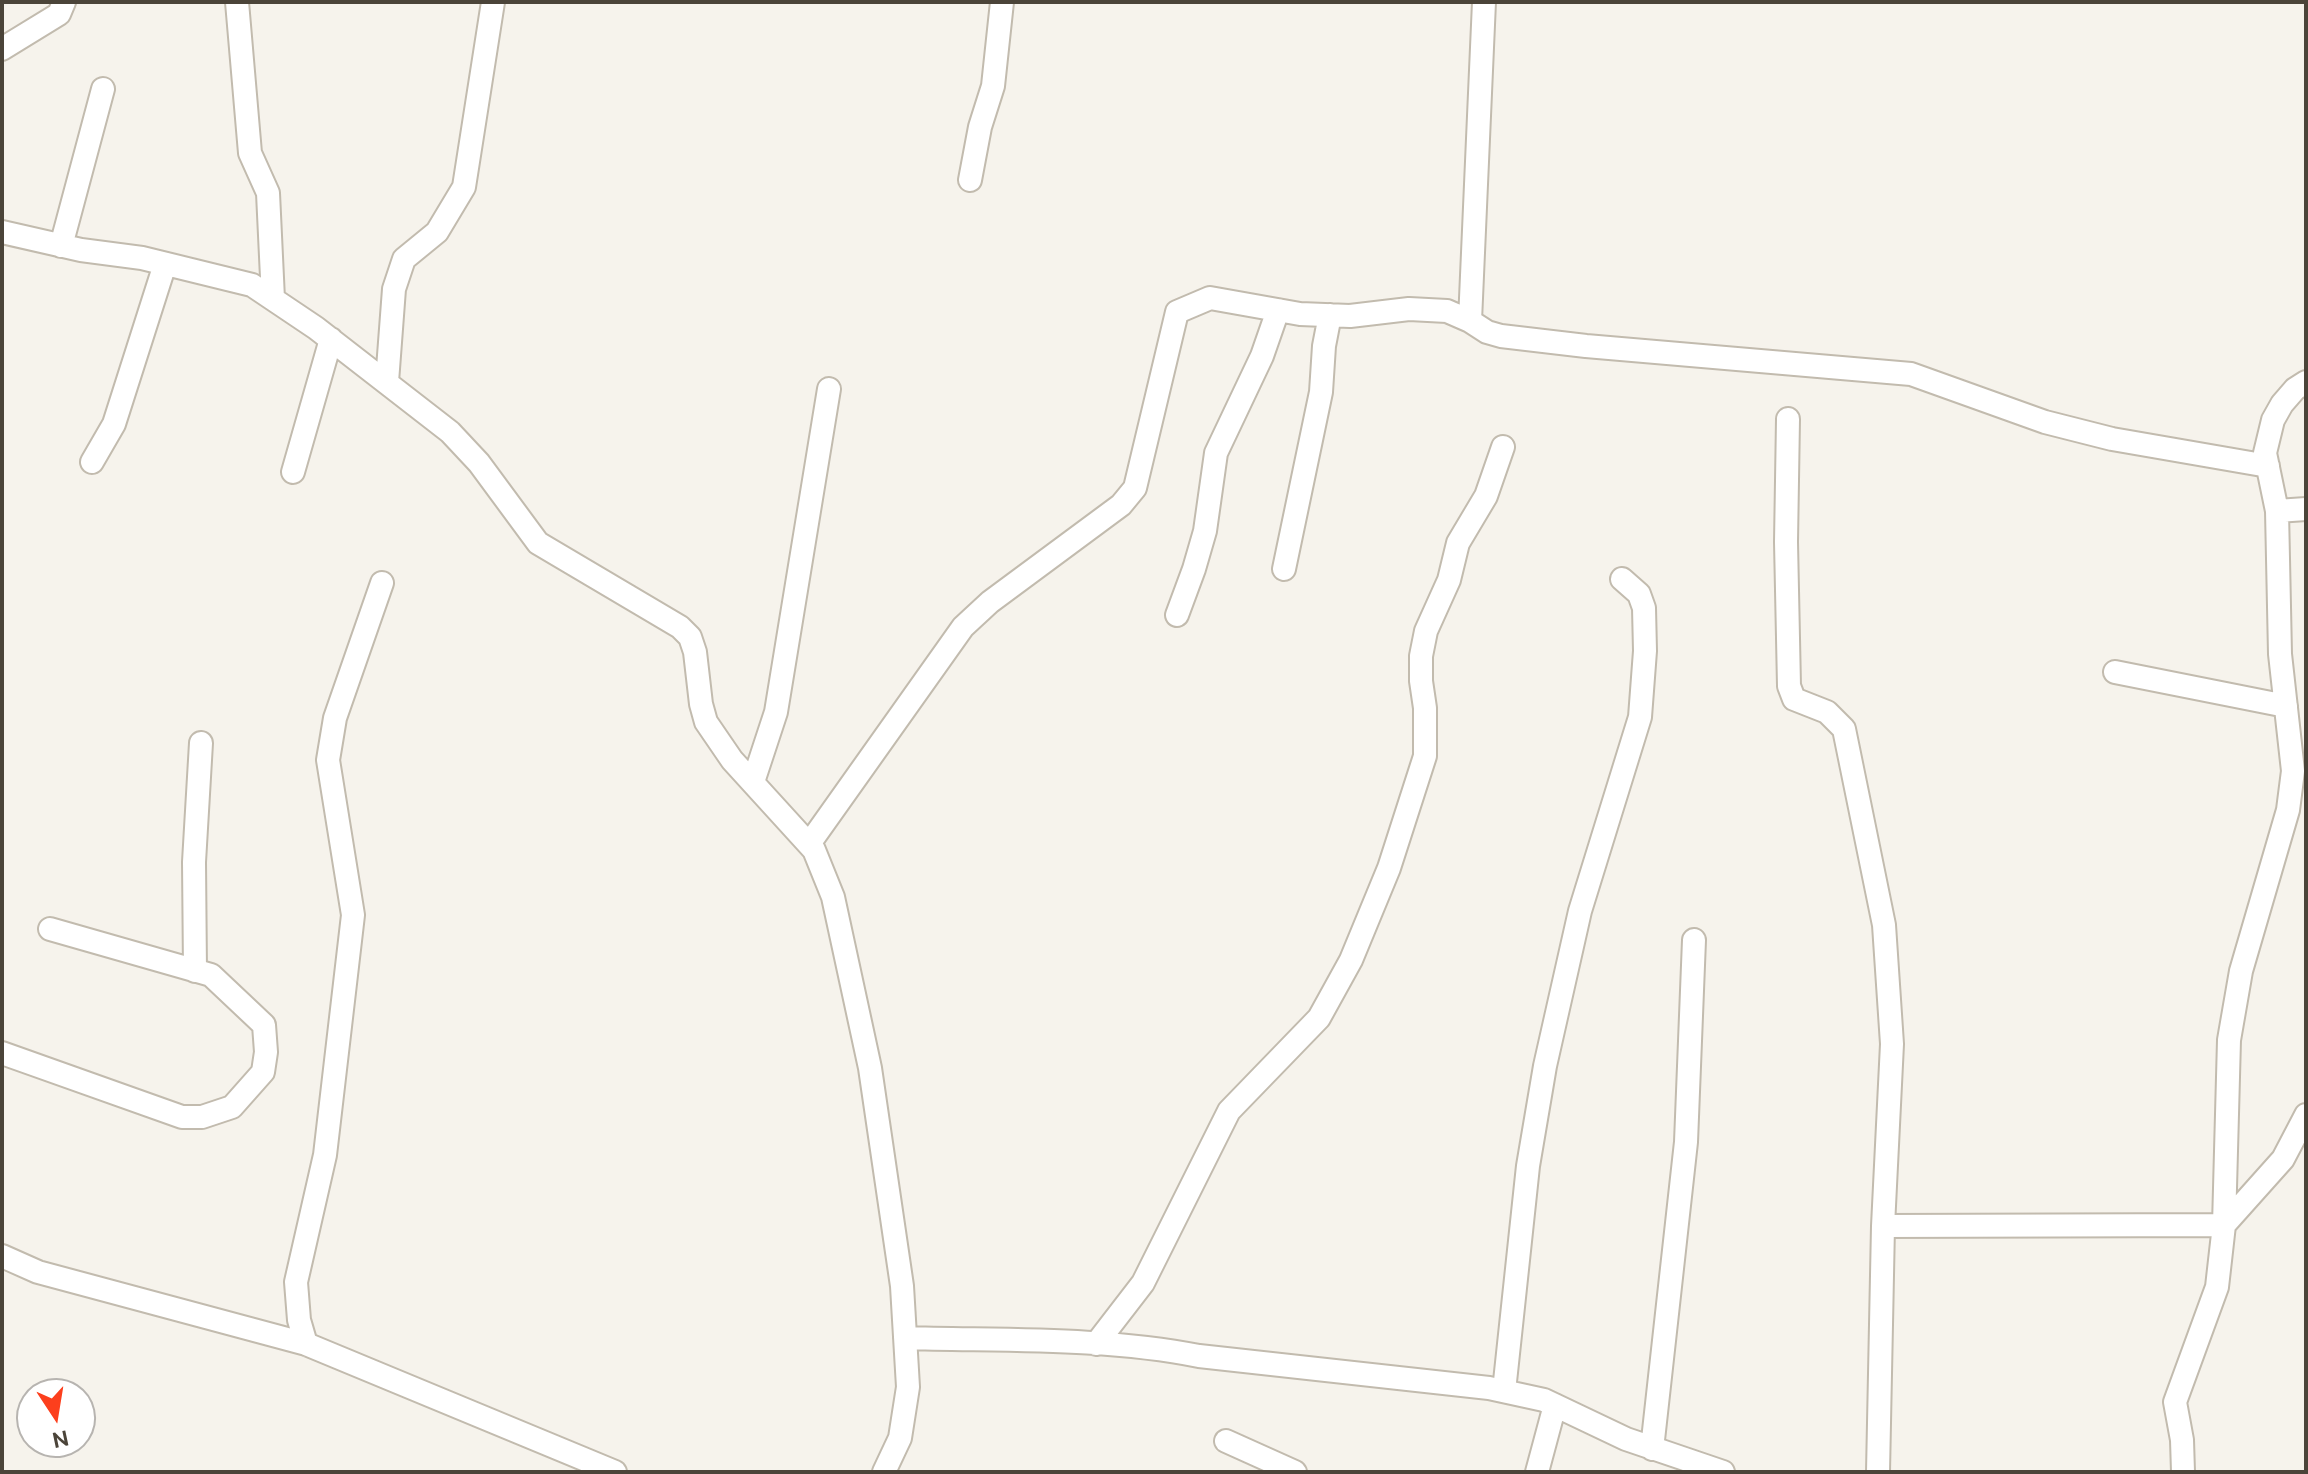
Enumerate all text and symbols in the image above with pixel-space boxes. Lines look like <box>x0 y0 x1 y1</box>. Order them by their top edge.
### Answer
north arrow <box>16 1378 96 1458</box>
text: N <box>50 1426 71 1454</box>

